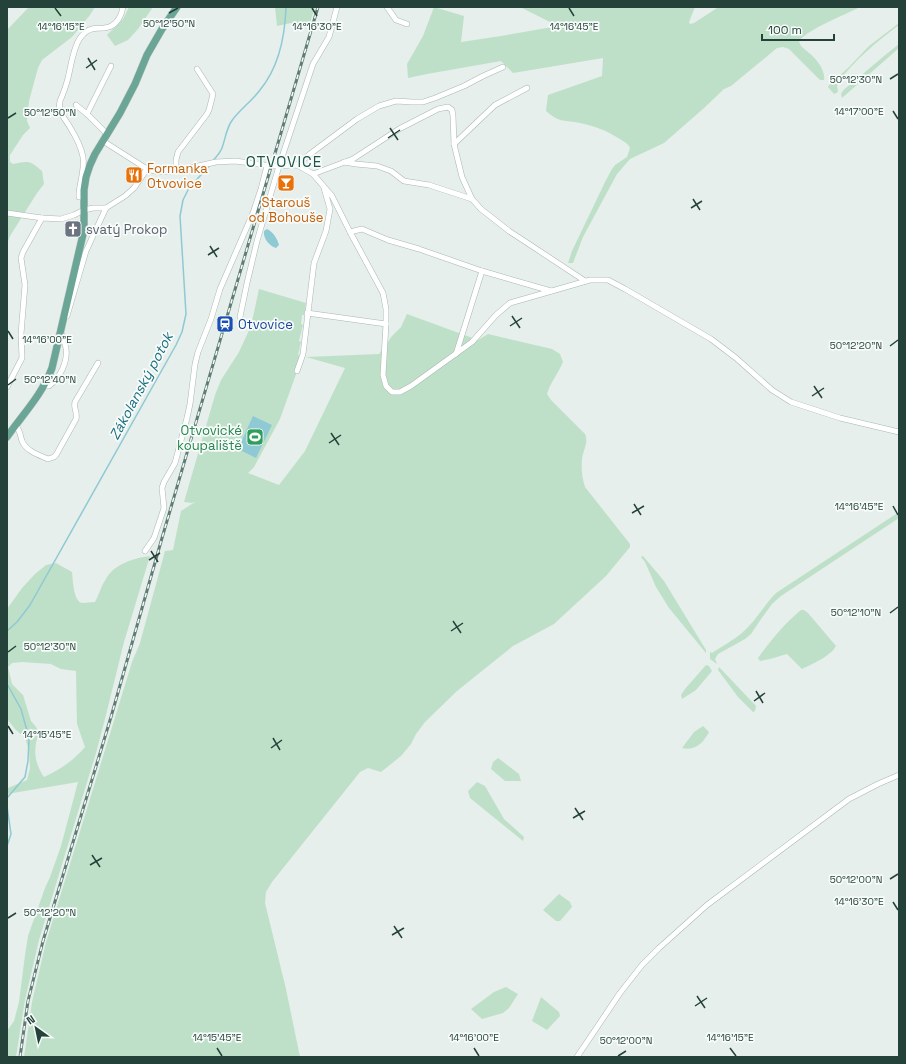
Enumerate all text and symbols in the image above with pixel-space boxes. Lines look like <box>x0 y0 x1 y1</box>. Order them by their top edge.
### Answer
scale bar <box>762 16 834 42</box>
text: 50°12'50"N <box>143 17 195 30</box>
text: 14°16'15"E <box>37 20 85 33</box>
text: 14°16'30"E <box>292 20 342 33</box>
text: 14°16'45"E <box>550 20 599 33</box>
text: 100 m <box>768 22 802 38</box>
text: 50°12'30"N <box>830 73 882 86</box>
text: 14°17'00"E <box>834 105 884 118</box>
text: 50°12'50"N <box>24 106 76 119</box>
district label: OTVOVICE <box>246 152 322 171</box>
place label: Formanka Otvovice <box>147 160 208 192</box>
restaurant icon: Formanka Otvovice <box>124 165 144 185</box>
bar icon: Starouš od Bohouše <box>276 173 296 193</box>
place label: Starouš od Bohouše <box>249 194 323 226</box>
church icon: svatý Prokop <box>63 219 83 239</box>
place label: svatý Prokop <box>86 221 167 238</box>
station icon: Otvovice <box>215 314 235 334</box>
place label: Otvovice <box>238 316 293 333</box>
water label: Zákolanský potok <box>105 328 178 443</box>
text: 14°16'00"E <box>22 333 72 346</box>
text: 50°12'20"N <box>830 339 882 352</box>
text: 50°12'40"N <box>24 373 76 386</box>
place label: Otvovické koupaliště <box>177 422 242 454</box>
sports icon: Otvovické koupaliště <box>245 427 265 447</box>
text: 14°16'45"E <box>835 500 884 513</box>
text: 50°12'10"N <box>831 606 881 619</box>
text: 50°12'30"N <box>24 640 76 653</box>
text: 14°15'45"E <box>23 728 72 741</box>
text: 50°12'00"N <box>830 873 882 886</box>
text: 14°16'30"E <box>834 895 884 908</box>
text: 50°12'20"N <box>24 906 76 919</box>
north arrow <box>16 1008 56 1048</box>
text: N <box>24 1012 37 1027</box>
text: 14°15'45"E <box>193 1031 242 1044</box>
text: 14°16'00"E <box>449 1031 499 1044</box>
text: 14°16'15"E <box>706 1031 754 1044</box>
text: 50°12'00"N <box>600 1034 652 1047</box>

